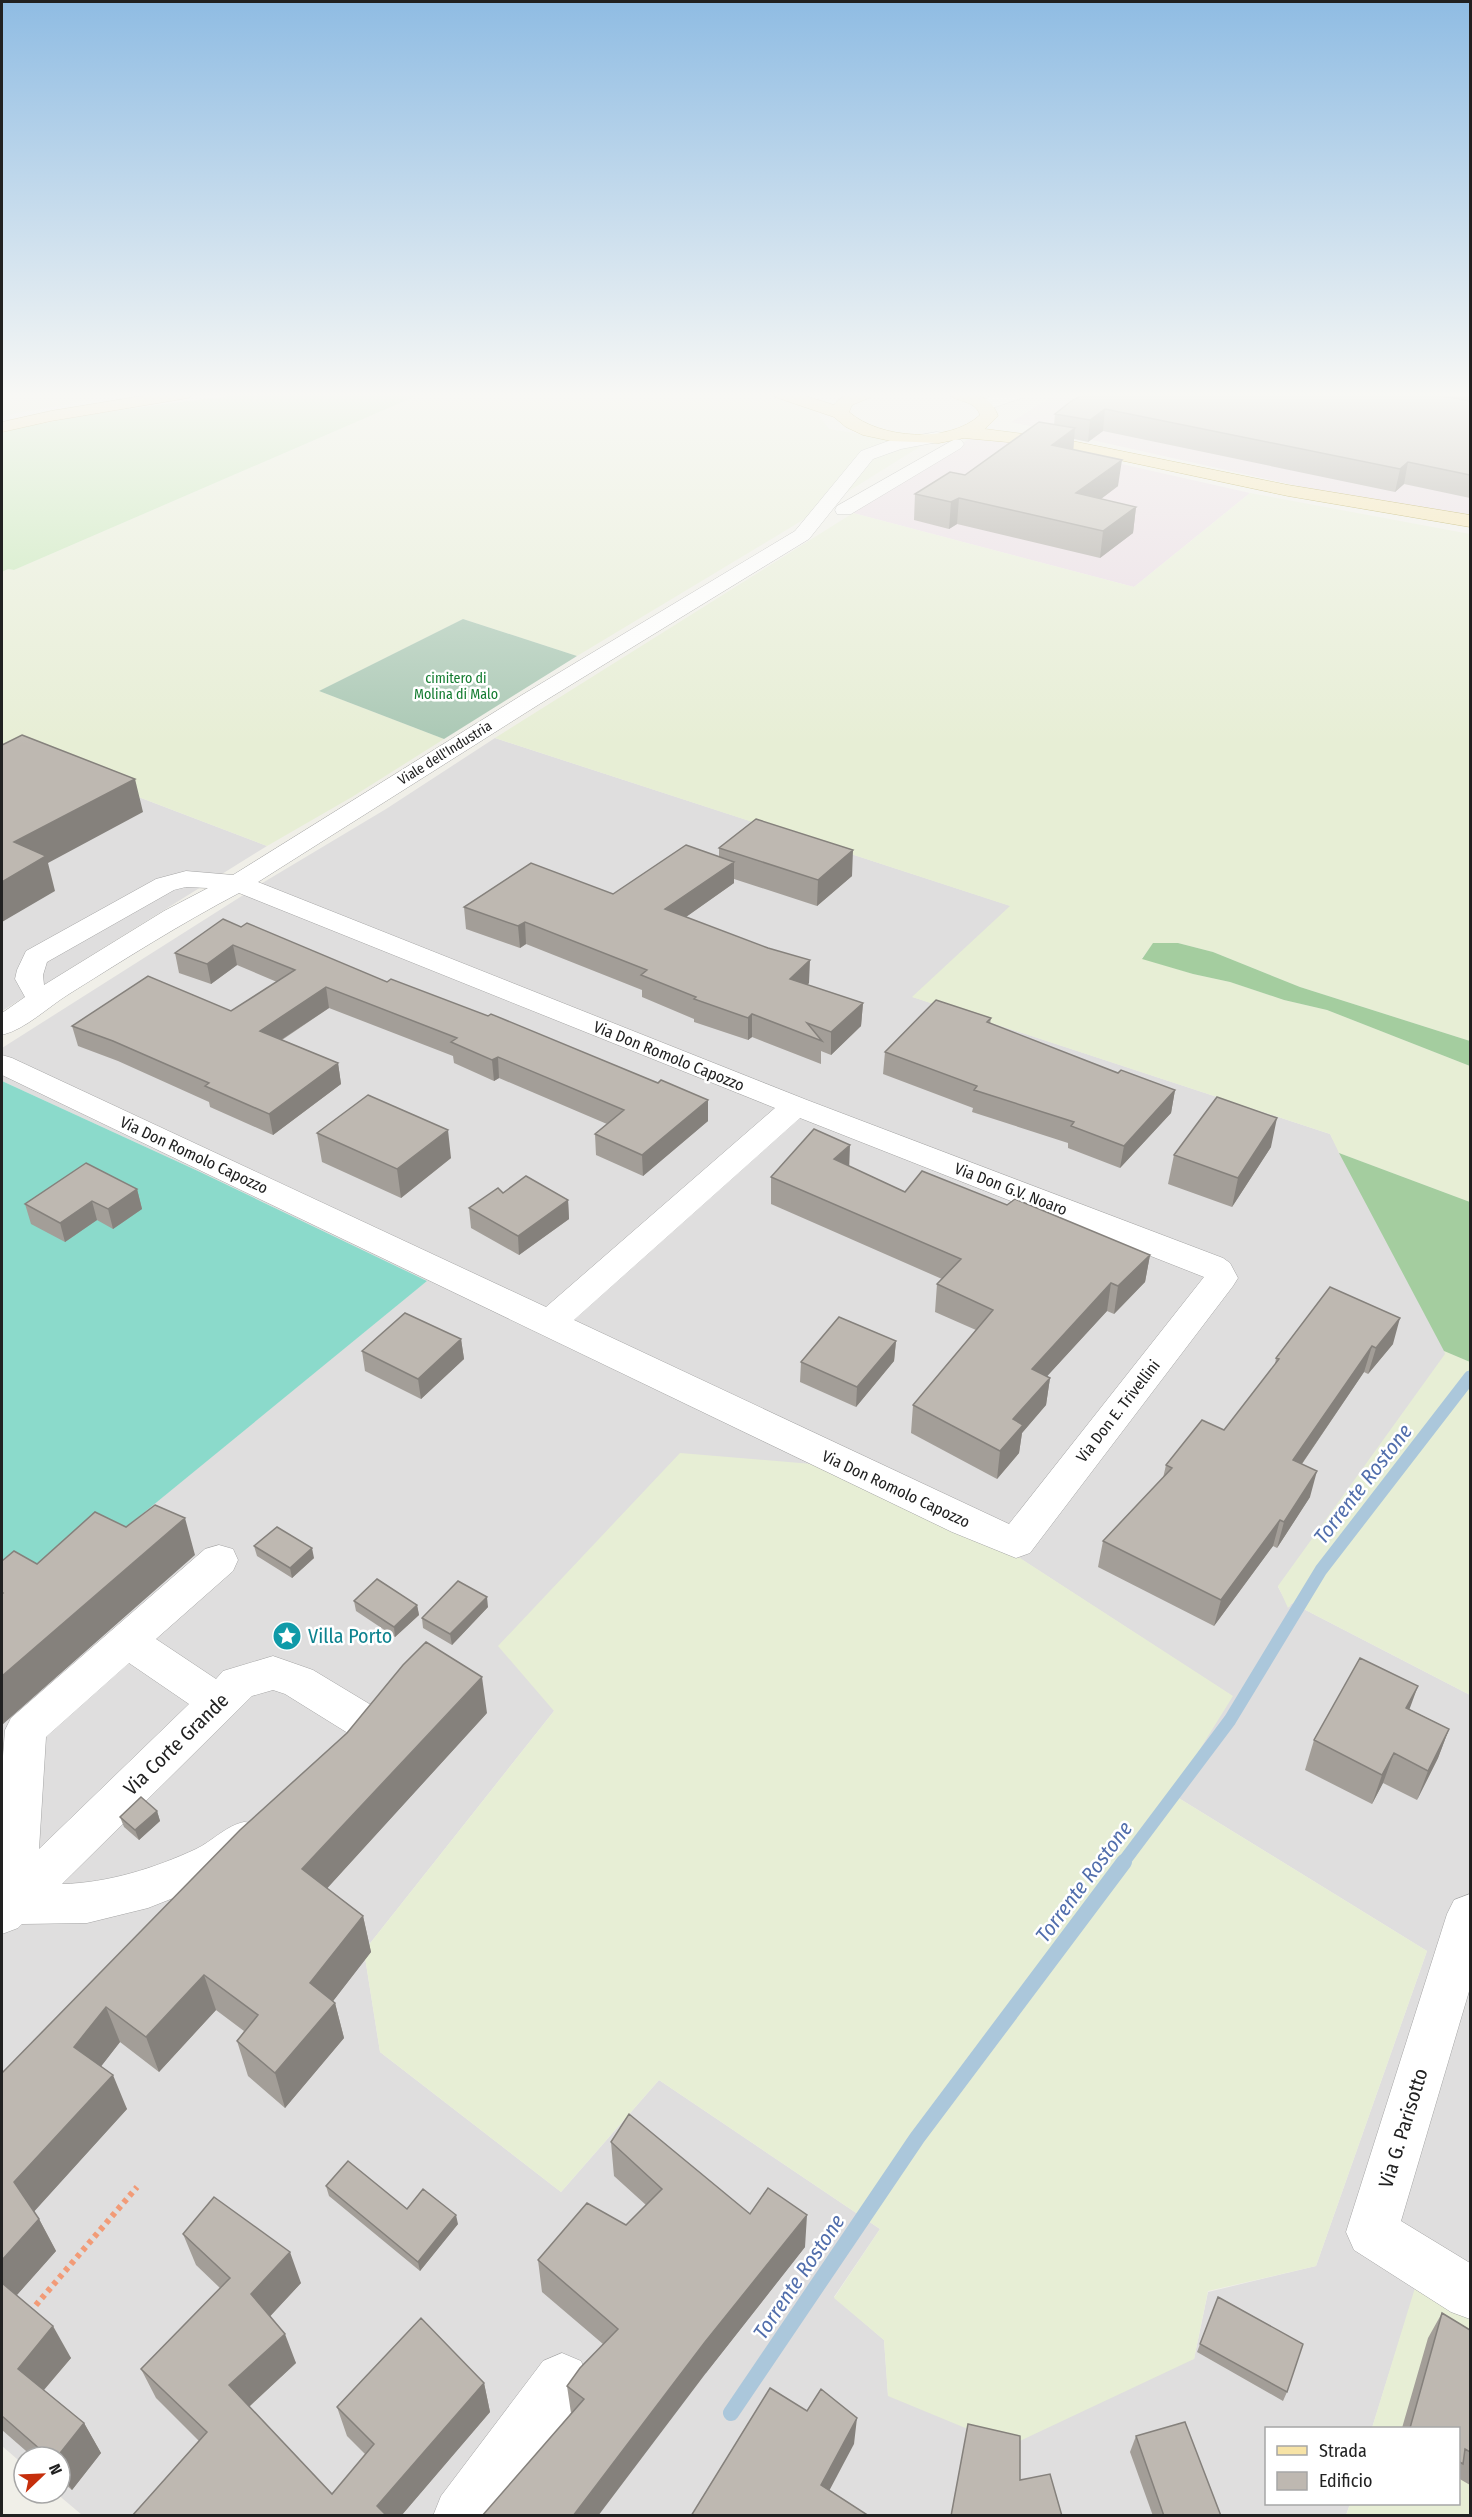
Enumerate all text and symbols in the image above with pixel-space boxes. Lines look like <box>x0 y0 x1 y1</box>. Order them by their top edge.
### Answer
park label: cimitero di Molina di Malo <box>414 670 498 703</box>
street label: Viale dell'Industria <box>395 717 495 789</box>
street label: Via Don Romolo Capozzo <box>591 1017 747 1095</box>
street label: Via Don Romolo Capozzo <box>117 1112 271 1198</box>
street label: Via Don G.V. Noaro <box>952 1159 1070 1219</box>
street label: Via Don E. Trivellini <box>1072 1356 1164 1466</box>
water label: Torrente Rostone <box>1308 1419 1418 1549</box>
street label: Via Don Romolo Capozzo <box>819 1446 973 1532</box>
place icon: Villa Porto <box>271 1620 303 1652</box>
place label: Villa Porto <box>308 1624 392 1648</box>
street label: Via Corte Grande <box>119 1688 233 1800</box>
water label: Torrente Rostone <box>1030 1816 1138 1948</box>
street label: Via G. Parisotto <box>1373 2065 1433 2191</box>
water label: Torrente Rostone <box>748 2210 850 2344</box>
legend <box>1265 2427 1460 2505</box>
text: Strada <box>1319 2440 1367 2462</box>
north arrow <box>12 2445 72 2505</box>
text: N <box>45 2461 66 2477</box>
text: Edificio <box>1319 2470 1372 2492</box>

